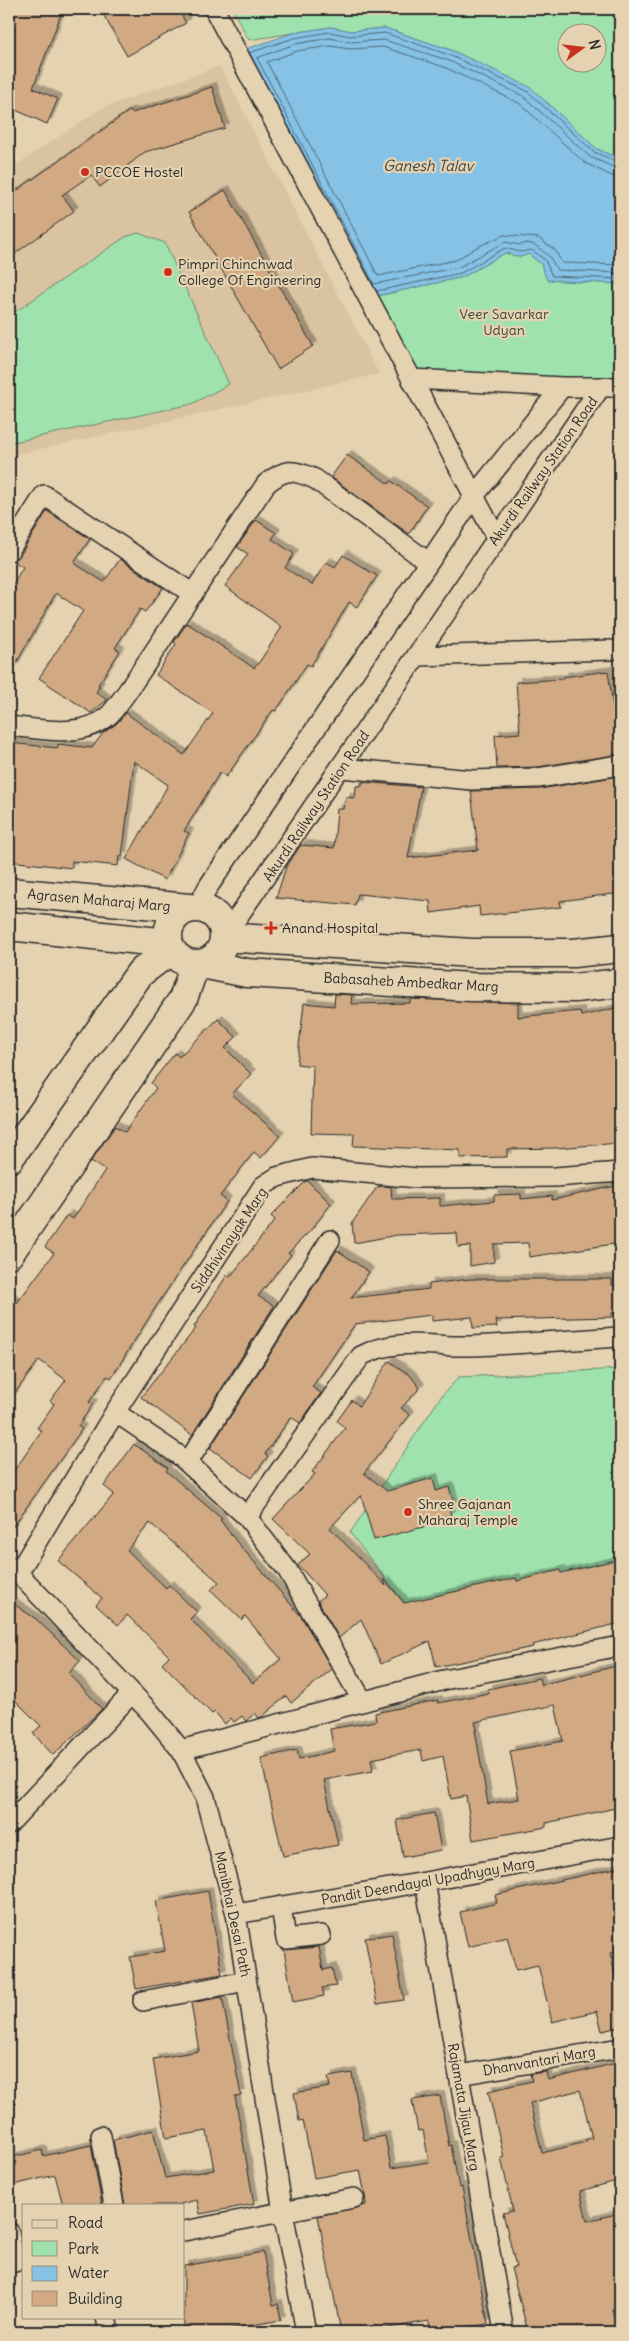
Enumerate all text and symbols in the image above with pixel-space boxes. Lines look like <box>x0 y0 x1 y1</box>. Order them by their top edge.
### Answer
north arrow <box>556 22 606 72</box>
text: N <box>585 38 605 52</box>
water label: Ganesh Talav <box>383 156 475 175</box>
place label: PCCOE Hostel <box>95 163 183 181</box>
marker: PCCOE Hostel <box>79 166 91 178</box>
place label: Pimpri Chinchwad College Of Engineering <box>178 255 321 289</box>
marker: Pimpri Chinchwad College Of Engineering <box>162 266 174 278</box>
park label: Veer Savarkar Udyan <box>459 305 549 339</box>
street label: Akurdi Railway Station Road <box>485 393 601 549</box>
street label: Akurdi Railway Station Road <box>259 727 373 885</box>
street label: Agrasen Maharaj Marg <box>27 885 171 915</box>
place label: Anand Hospital <box>282 919 378 937</box>
marker: Anand Hospital <box>264 921 278 935</box>
street label: Babasaheb Ambedkar Marg <box>323 968 499 996</box>
street label: Siddhivinayak Marg <box>187 1184 271 1296</box>
place label: Shree Gajanan Maharaj Temple <box>418 1495 518 1529</box>
marker: Shree Gajanan Maharaj Temple <box>402 1506 414 1518</box>
street label: Manibhai Desai Path <box>211 1850 255 1978</box>
street label: Pandit Deendayal Upadhyay Marg <box>320 1853 536 1909</box>
street label: Rajamata Jijau Marg <box>444 2042 484 2172</box>
street label: Dhanvantari Marg <box>481 2042 597 2080</box>
legend <box>22 2204 185 2318</box>
text: Road <box>68 2213 103 2232</box>
text: Park <box>68 2239 99 2258</box>
text: Water <box>68 2263 109 2282</box>
text: Building <box>68 2289 123 2308</box>

